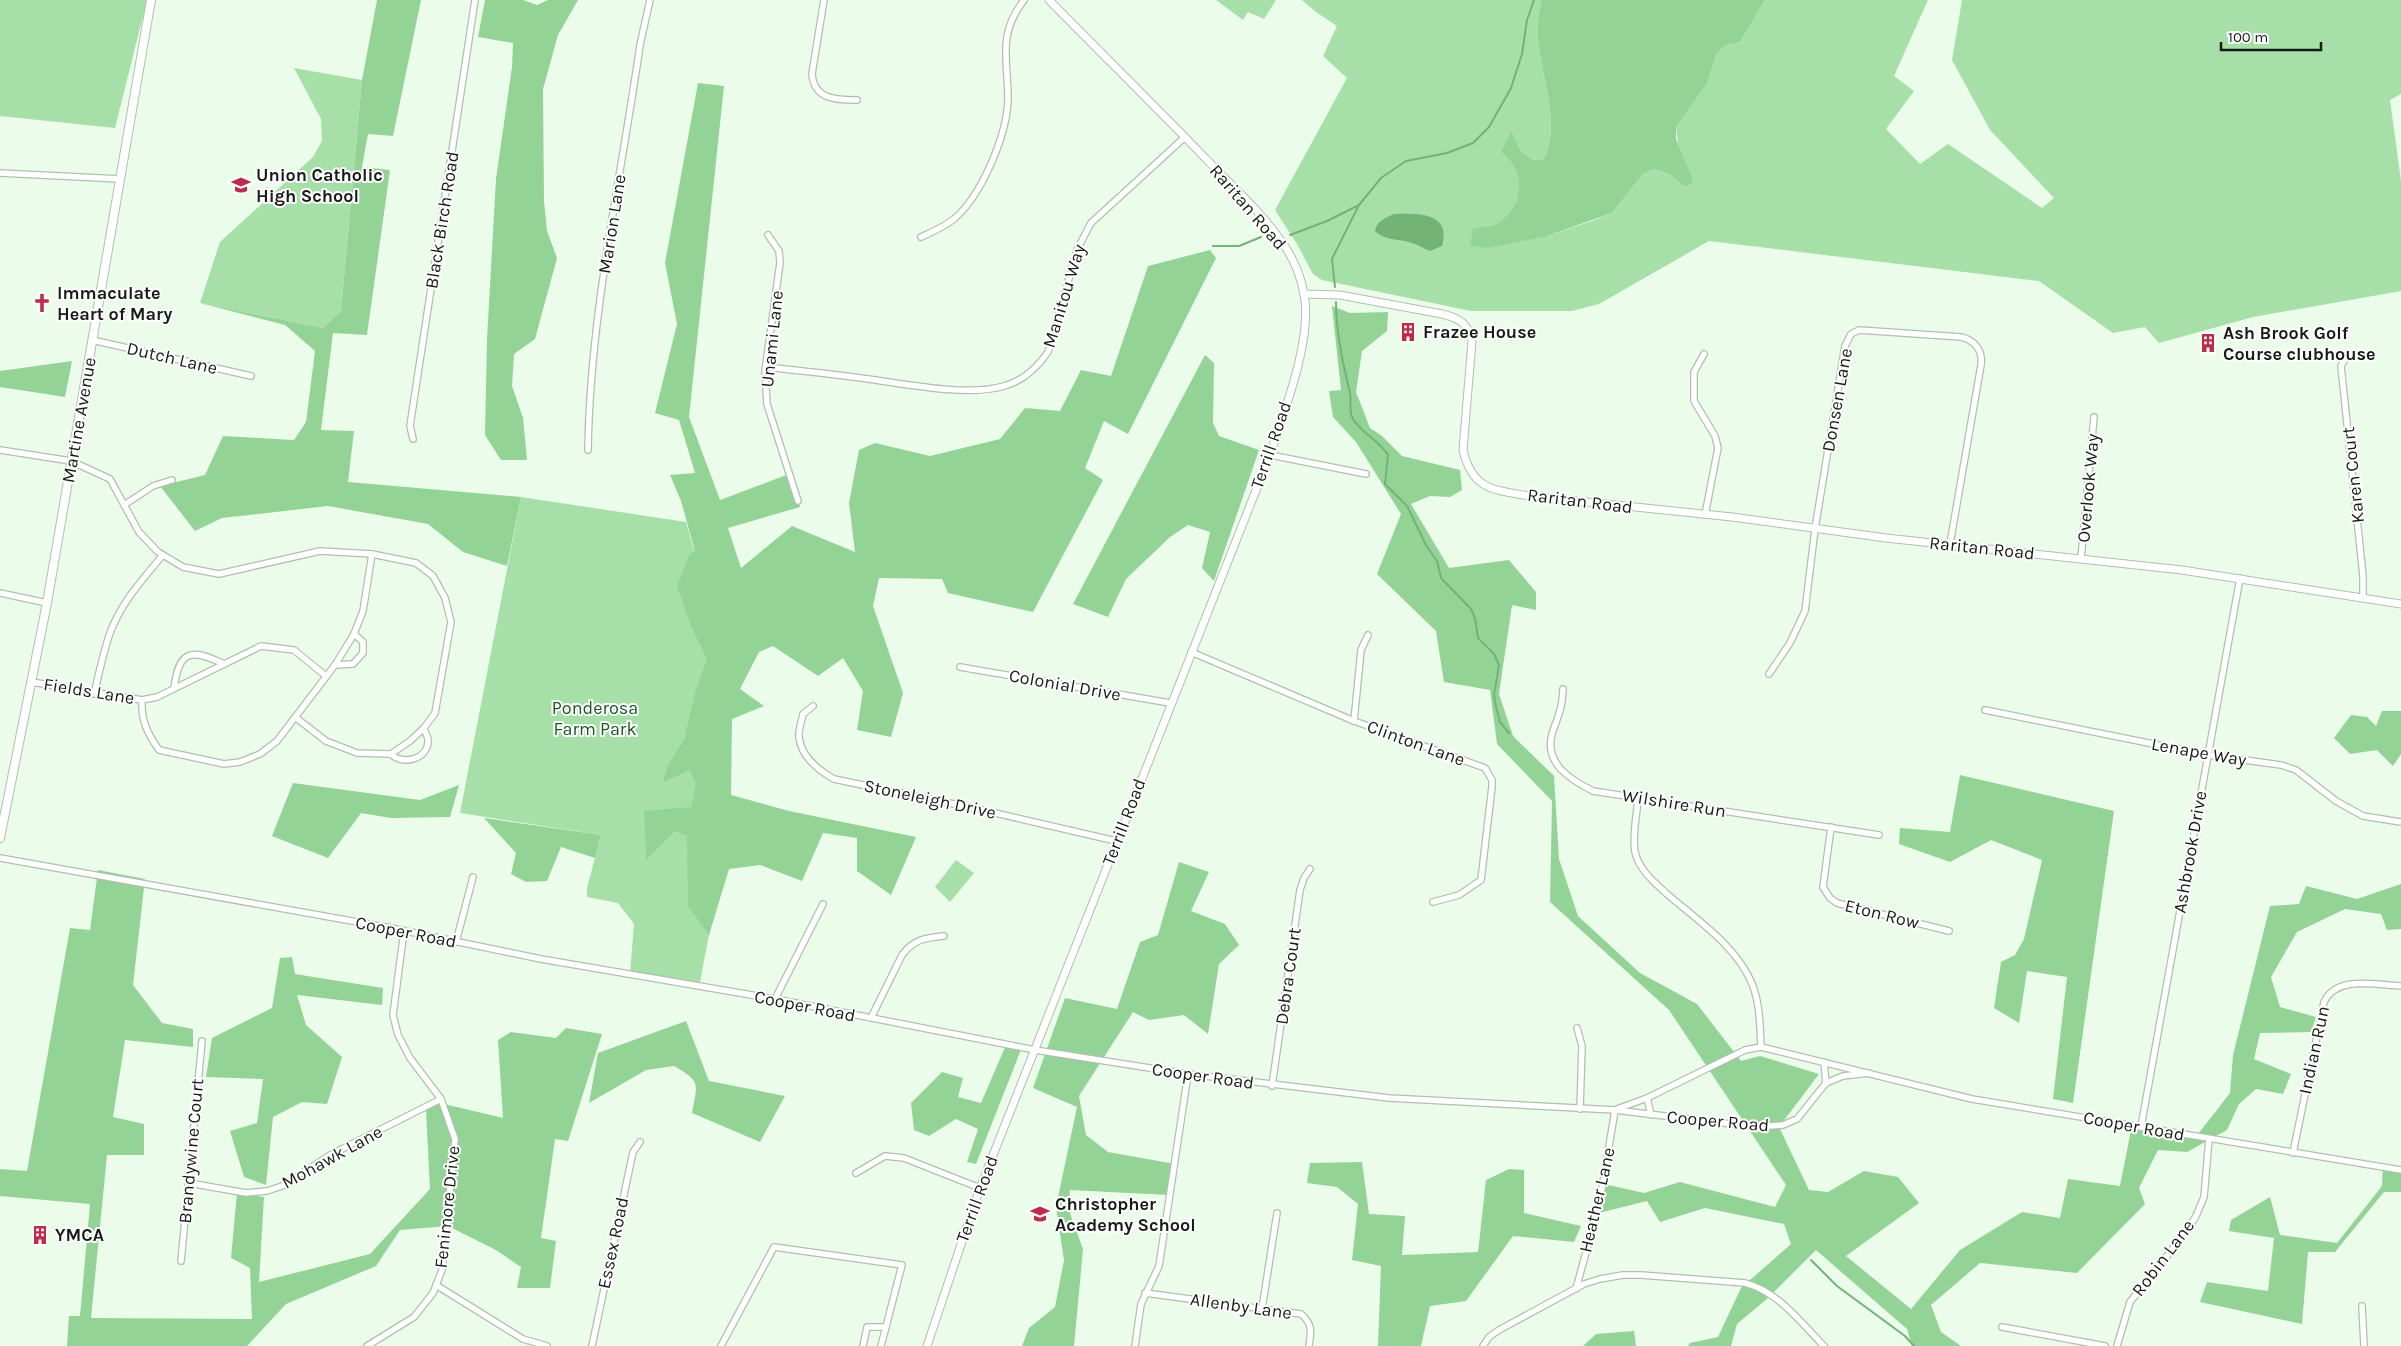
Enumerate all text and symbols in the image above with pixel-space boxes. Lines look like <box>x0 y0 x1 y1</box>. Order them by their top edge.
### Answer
scale bar <box>2221 20 2321 52</box>
text: 100 m <box>2228 28 2268 46</box>
street label: Black Birch Road <box>420 150 464 290</box>
street label: Raritan Road <box>1205 160 1291 254</box>
place label: Union Catholic High School <box>256 164 383 207</box>
street label: Marion Lane <box>593 173 631 275</box>
school or university icon: Union Catholic High School <box>230 174 252 196</box>
street label: Manitou Way <box>1038 241 1090 350</box>
place label: Immaculate Heart of Mary <box>57 282 172 325</box>
street label: Unami Lane <box>756 289 788 389</box>
church icon: Immaculate Heart of Mary <box>31 292 53 314</box>
building icon: Frazee House <box>1397 321 1419 343</box>
place label: Frazee House <box>1423 321 1536 343</box>
place label: Ash Brook Golf Course clubhouse <box>2223 322 2376 365</box>
building icon: Ash Brook Golf Course clubhouse <box>2197 332 2219 354</box>
street label: Dutch Lane <box>125 337 219 379</box>
street label: Donsen Lane <box>1817 346 1857 454</box>
street label: Martine Avenue <box>57 355 101 485</box>
street label: Terrill Road <box>1246 398 1296 492</box>
street label: Karen Court <box>2337 425 2369 524</box>
street label: Overlook Way <box>2072 432 2104 543</box>
street label: Raritan Road <box>1526 484 1634 518</box>
street label: Raritan Road <box>1928 532 2036 564</box>
street label: Colonial Drive <box>1007 664 1123 706</box>
street label: Fields Lane <box>42 673 136 709</box>
park label: Ponderosa Farm Park <box>552 697 638 740</box>
street label: Clinton Lane <box>1364 715 1468 771</box>
street label: Lenape Way <box>2150 733 2249 771</box>
street label: Stoneleigh Drive <box>862 774 998 824</box>
street label: Terrill Road <box>1097 776 1151 868</box>
street label: Wilshire Run <box>1620 784 1728 822</box>
street label: Ashbrook Drive <box>2168 789 2212 915</box>
street label: Eton Row <box>1843 894 1921 934</box>
street label: Cooper Road <box>353 911 459 953</box>
street label: Debra Court <box>1270 926 1306 1026</box>
street label: Cooper Road <box>752 985 858 1027</box>
street label: Indian Run <box>2294 1004 2334 1096</box>
street label: Cooper Road <box>1151 1058 1255 1094</box>
street label: Brandywine Court <box>174 1077 208 1224</box>
street label: Cooper Road <box>1666 1106 1770 1136</box>
street label: Cooper Road <box>2082 1106 2186 1146</box>
street label: Mohawk Lane <box>278 1120 386 1194</box>
street label: Fenimore Drive <box>430 1145 464 1269</box>
street label: Heather Lane <box>1574 1145 1620 1255</box>
street label: Terrill Road <box>951 1152 1003 1246</box>
place label: Christopher Academy School <box>1055 1193 1196 1236</box>
street label: Essex Road <box>593 1195 633 1291</box>
school or university icon: Christopher Academy School <box>1029 1203 1051 1225</box>
street label: Robin Lane <box>2127 1215 2199 1301</box>
building icon: YMCA <box>29 1224 51 1246</box>
place label: YMCA <box>55 1224 104 1246</box>
street label: Allenby Lane <box>1189 1288 1293 1324</box>

